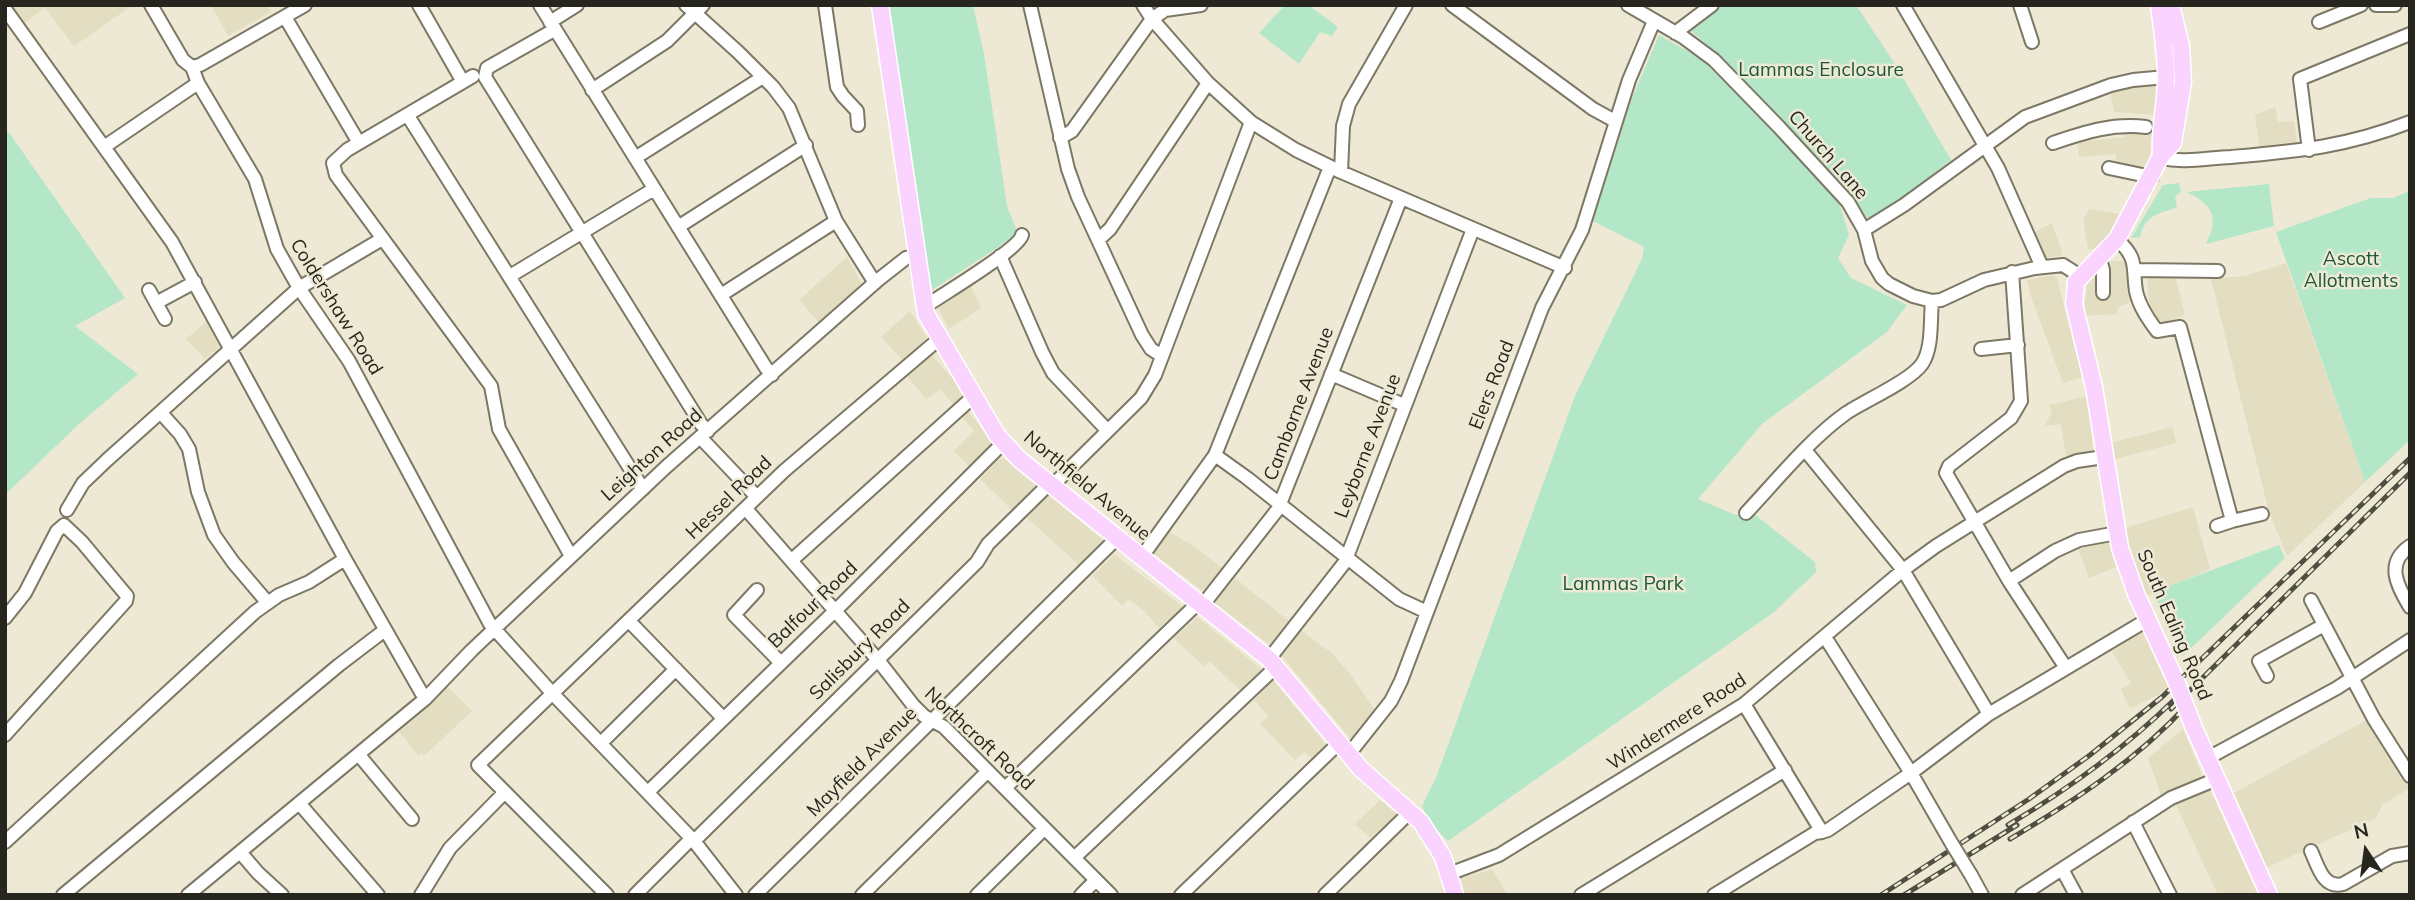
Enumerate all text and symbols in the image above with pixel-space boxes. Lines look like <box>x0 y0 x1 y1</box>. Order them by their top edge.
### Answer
park label: Lammas Enclosure <box>1738 59 1904 81</box>
street label: Church Lane <box>1783 106 1873 204</box>
street label: Coldershaw Road <box>285 235 387 379</box>
park label: Ascott Allotments <box>2304 248 2398 292</box>
street label: Camborne Avenue <box>1259 324 1339 484</box>
street label: Elers Road <box>1465 337 1519 433</box>
street label: Leyborne Avenue <box>1330 371 1406 521</box>
street label: Leighton Road <box>597 404 707 506</box>
street label: Northfield Avenue <box>1019 426 1155 546</box>
street label: Hessel Road <box>681 452 777 544</box>
street label: South Ealing Road <box>2132 546 2216 704</box>
street label: Balfour Road <box>764 557 862 653</box>
park label: Lammas Park <box>1563 573 1683 595</box>
street label: Salisbury Road <box>805 595 915 705</box>
street label: Windermere Road <box>1603 669 1751 775</box>
street label: Northcroft Road <box>920 682 1038 796</box>
street label: Mayfield Avenue <box>802 702 922 822</box>
north arrow <box>2331 816 2401 886</box>
text: N <box>2352 817 2371 844</box>

